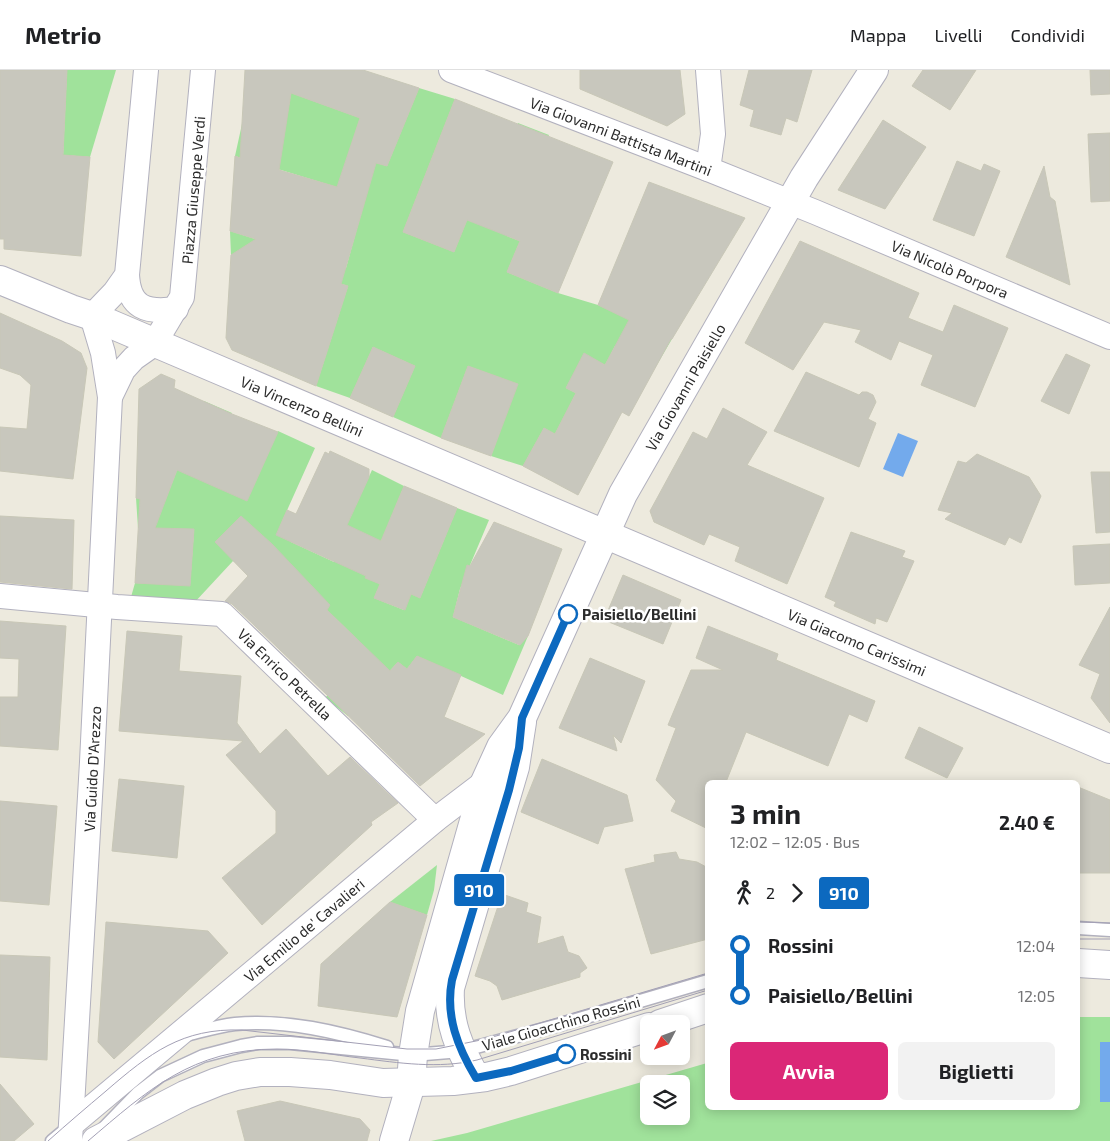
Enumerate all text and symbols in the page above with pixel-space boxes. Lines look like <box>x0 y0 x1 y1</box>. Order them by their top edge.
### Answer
text: Metrio <box>25 20 101 49</box>
text: Mappa <box>850 24 907 46</box>
text: Livelli <box>935 24 982 46</box>
text: Condividi <box>1010 24 1085 46</box>
street label: Via Giovanni Battista Martini <box>527 93 715 179</box>
street label: Piazza Giuseppe Verdi <box>178 115 208 265</box>
street label: Via Nicolò Porpora <box>889 236 1011 302</box>
street label: Via Giovanni Paisiello <box>641 320 729 454</box>
street label: Via Vincenzo Bellini <box>238 372 366 440</box>
marker: Paisiello/Bellini <box>558 604 578 624</box>
place label: Paisiello/Bellini <box>582 605 696 623</box>
street label: Via Giacomo Carissimi <box>785 605 929 679</box>
street label: Via Enrico Petrella <box>234 624 336 724</box>
street label: Via Guido D'Arezzo <box>80 706 104 832</box>
text: 3 min <box>730 796 801 830</box>
text: 2.40 € <box>999 811 1055 834</box>
text: 12:02 – 12:05 · Bus <box>730 832 860 851</box>
street label: Via Emilio de' Cavalieri <box>240 874 368 986</box>
line badge: 910 <box>450 874 508 906</box>
text: 910 <box>464 879 494 901</box>
icon: walk <box>730 879 758 907</box>
icon: forward <box>783 879 811 907</box>
text: 910 <box>829 882 859 904</box>
text: 2 <box>766 883 775 902</box>
text: Rossini <box>768 934 833 957</box>
text: 12:04 <box>1016 936 1055 955</box>
text: Paisiello/Bellini <box>768 984 913 1007</box>
text: 12:05 <box>1018 986 1055 1005</box>
street label: Viale Gioacchino Rossini <box>480 992 642 1054</box>
north arrow <box>640 1015 690 1065</box>
map controls <box>640 1015 690 1125</box>
button: Avvia <box>730 1042 888 1100</box>
button: Biglietti <box>898 1042 1055 1100</box>
marker: Rossini <box>556 1044 576 1064</box>
place label: Rossini <box>580 1045 632 1063</box>
button: layers <box>640 1075 690 1125</box>

